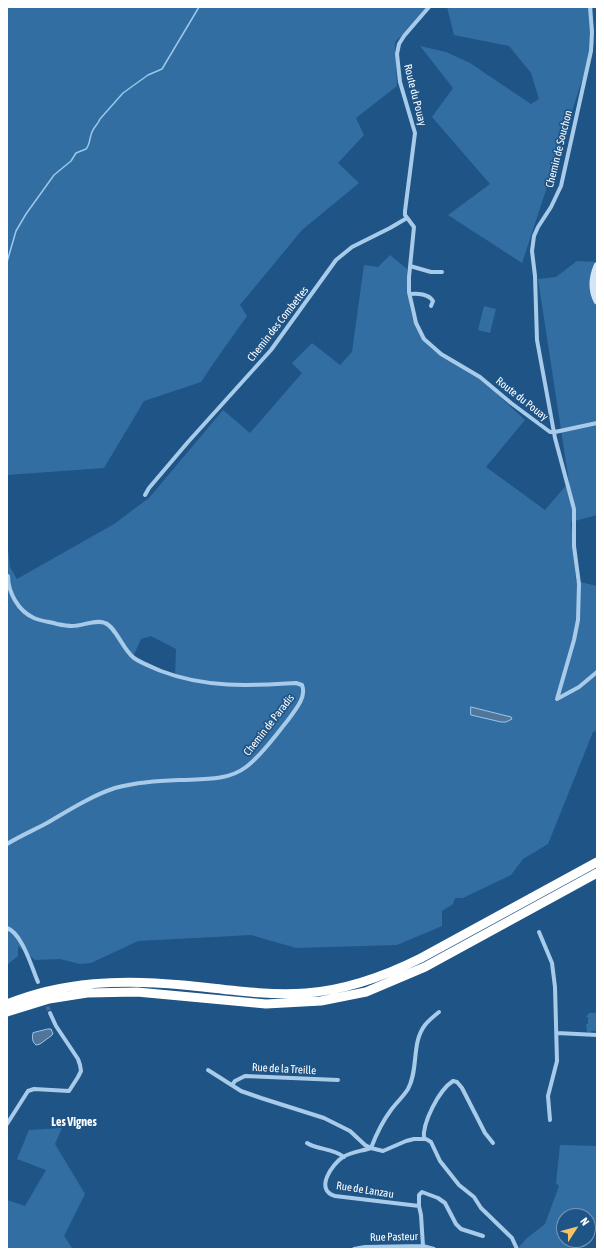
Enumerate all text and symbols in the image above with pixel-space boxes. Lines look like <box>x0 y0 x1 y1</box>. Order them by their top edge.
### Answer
street label: Route du Pouay <box>401 63 429 127</box>
street label: Chemin de Souchon <box>543 109 575 189</box>
street label: Chemin des Combettes <box>245 284 311 364</box>
street label: Route du Pouay <box>493 374 551 424</box>
street label: Chemin de Paradis <box>241 692 297 758</box>
street label: Rue de la Treille <box>252 1061 316 1077</box>
district label: Les Vignes <box>51 1115 97 1129</box>
street label: Rue de Lanzau <box>335 1179 395 1201</box>
north arrow <box>556 1208 596 1248</box>
text: N <box>578 1215 592 1228</box>
street label: Rue Pasteur <box>370 1230 418 1244</box>

